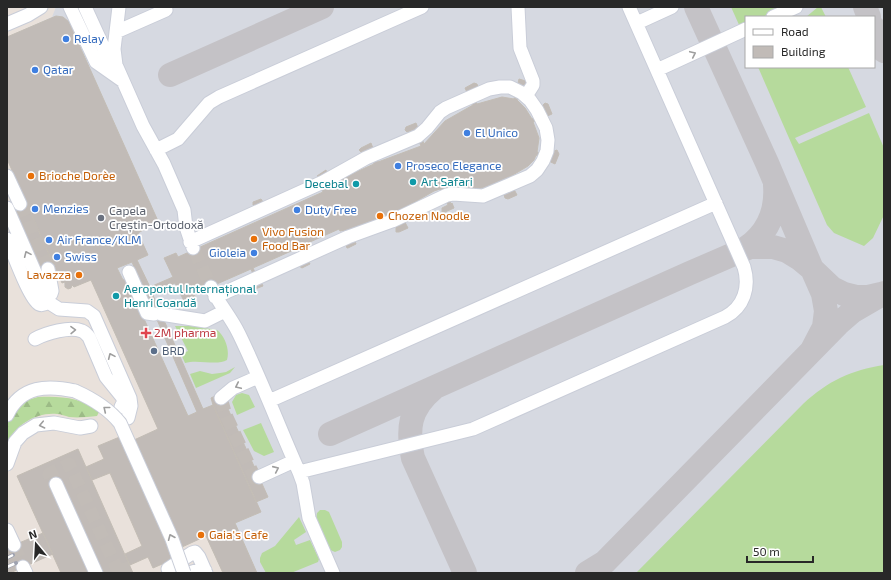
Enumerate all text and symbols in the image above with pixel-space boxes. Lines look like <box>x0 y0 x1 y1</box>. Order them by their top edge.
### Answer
legend <box>745 16 875 68</box>
text: Road <box>781 24 809 38</box>
place label: Relay <box>74 31 105 45</box>
marker: Relay <box>61 34 71 44</box>
text: Building <box>781 44 826 58</box>
one-way arrow <box>689 50 696 58</box>
place label: Qatar <box>43 62 74 77</box>
marker: Qatar <box>30 65 40 75</box>
place label: El Unico <box>475 125 518 139</box>
marker: El Unico <box>462 128 472 138</box>
place label: Proseco Elegance <box>406 158 502 172</box>
marker: Proseco Elegance <box>393 161 403 171</box>
place label: Brioche Dorèe <box>39 168 115 182</box>
marker: Brioche Dorèe <box>26 171 36 181</box>
place label: Art Safari <box>421 174 473 188</box>
place label: Decebal <box>304 176 348 190</box>
marker: Art Safari <box>408 177 418 187</box>
marker: Decebal <box>351 179 361 189</box>
place label: Menzies <box>43 201 89 215</box>
place label: Duty Free <box>305 202 357 216</box>
place label: Capela Creștin-Ortodoxă <box>109 203 204 233</box>
marker: Menzies <box>30 204 40 214</box>
marker: Duty Free <box>292 205 302 215</box>
place label: Chozen Noodle <box>388 208 470 222</box>
marker: Chozen Noodle <box>375 211 385 221</box>
marker: Capela Creștin-Ortodoxă <box>96 213 106 223</box>
place label: Vivo Fusion Food Bar <box>262 224 324 252</box>
place label: Air France/KLM <box>57 232 142 246</box>
marker: Vivo Fusion Food Bar <box>249 234 259 244</box>
marker: Air France/KLM <box>44 235 54 245</box>
place label: Gioleia <box>209 245 246 259</box>
marker: Gioleia <box>249 248 259 258</box>
place label: Swiss <box>65 249 97 263</box>
one-way arrow <box>24 250 32 258</box>
marker: Swiss <box>52 252 62 262</box>
place label: Lavazza <box>27 267 71 281</box>
marker: Lavazza <box>74 270 84 280</box>
place label: Aeroportul Internațional Henri Coandă <box>124 281 257 309</box>
marker: Aeroportul Internațional Henri Coandă <box>111 291 121 301</box>
place label: 2M pharma <box>154 325 216 339</box>
one-way arrow <box>70 326 76 335</box>
marker: 2M pharma <box>141 328 151 338</box>
place label: BRD <box>162 343 185 357</box>
marker: BRD <box>149 346 159 356</box>
one-way arrow <box>108 352 116 360</box>
one-way arrow <box>235 381 242 389</box>
one-way arrow <box>104 407 111 414</box>
one-way arrow <box>38 420 45 428</box>
one-way arrow <box>273 465 280 473</box>
north arrow <box>16 524 56 564</box>
text: N <box>27 527 39 541</box>
place label: Gaia's Cafe <box>209 527 268 541</box>
marker: Gaia's Cafe <box>196 530 206 540</box>
one-way arrow <box>167 533 175 540</box>
scale bar <box>747 538 813 564</box>
text: 50 m <box>753 544 780 558</box>

